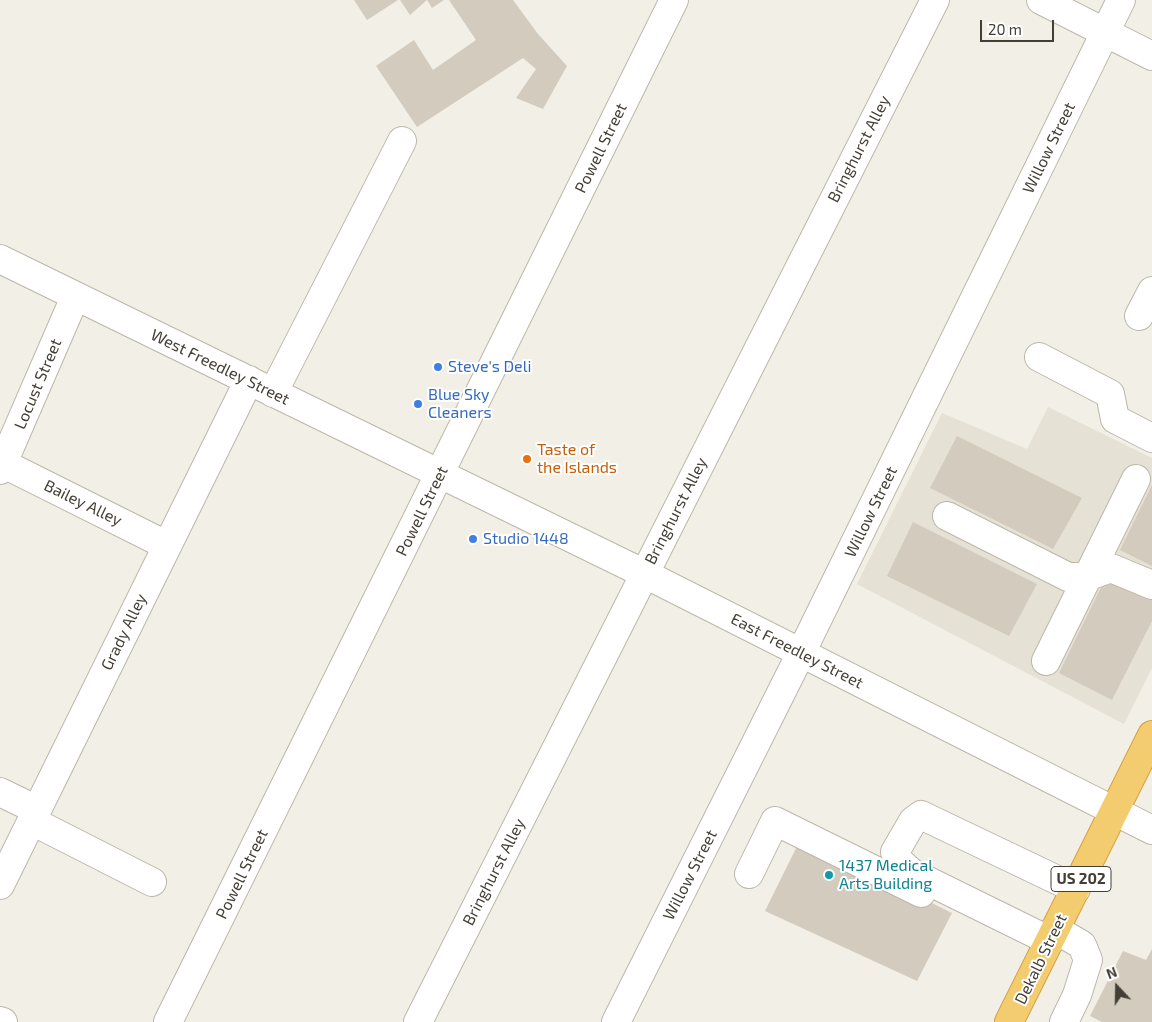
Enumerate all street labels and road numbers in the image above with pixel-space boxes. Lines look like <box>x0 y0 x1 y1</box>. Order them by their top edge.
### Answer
street label: Bringhurst Alley <box>824 92 894 206</box>
street label: Willow Street <box>1019 99 1079 197</box>
street label: Powell Street <box>571 100 631 196</box>
street label: West Freedley Street <box>147 325 293 409</box>
street label: Locust Street <box>10 336 66 432</box>
street label: Bringhurst Alley <box>641 454 711 568</box>
street label: Powell Street <box>392 463 452 559</box>
street label: Willow Street <box>841 463 901 561</box>
street label: Bailey Alley <box>41 476 125 530</box>
street label: Grady Alley <box>97 591 151 673</box>
street label: East Freedley Street <box>727 609 867 693</box>
street label: Bringhurst Alley <box>459 815 529 929</box>
street label: Powell Street <box>212 826 272 922</box>
street label: Willow Street <box>659 827 721 923</box>
road number: US 202 <box>1051 866 1111 892</box>
street label: Dekalb Street <box>1011 911 1071 1007</box>

